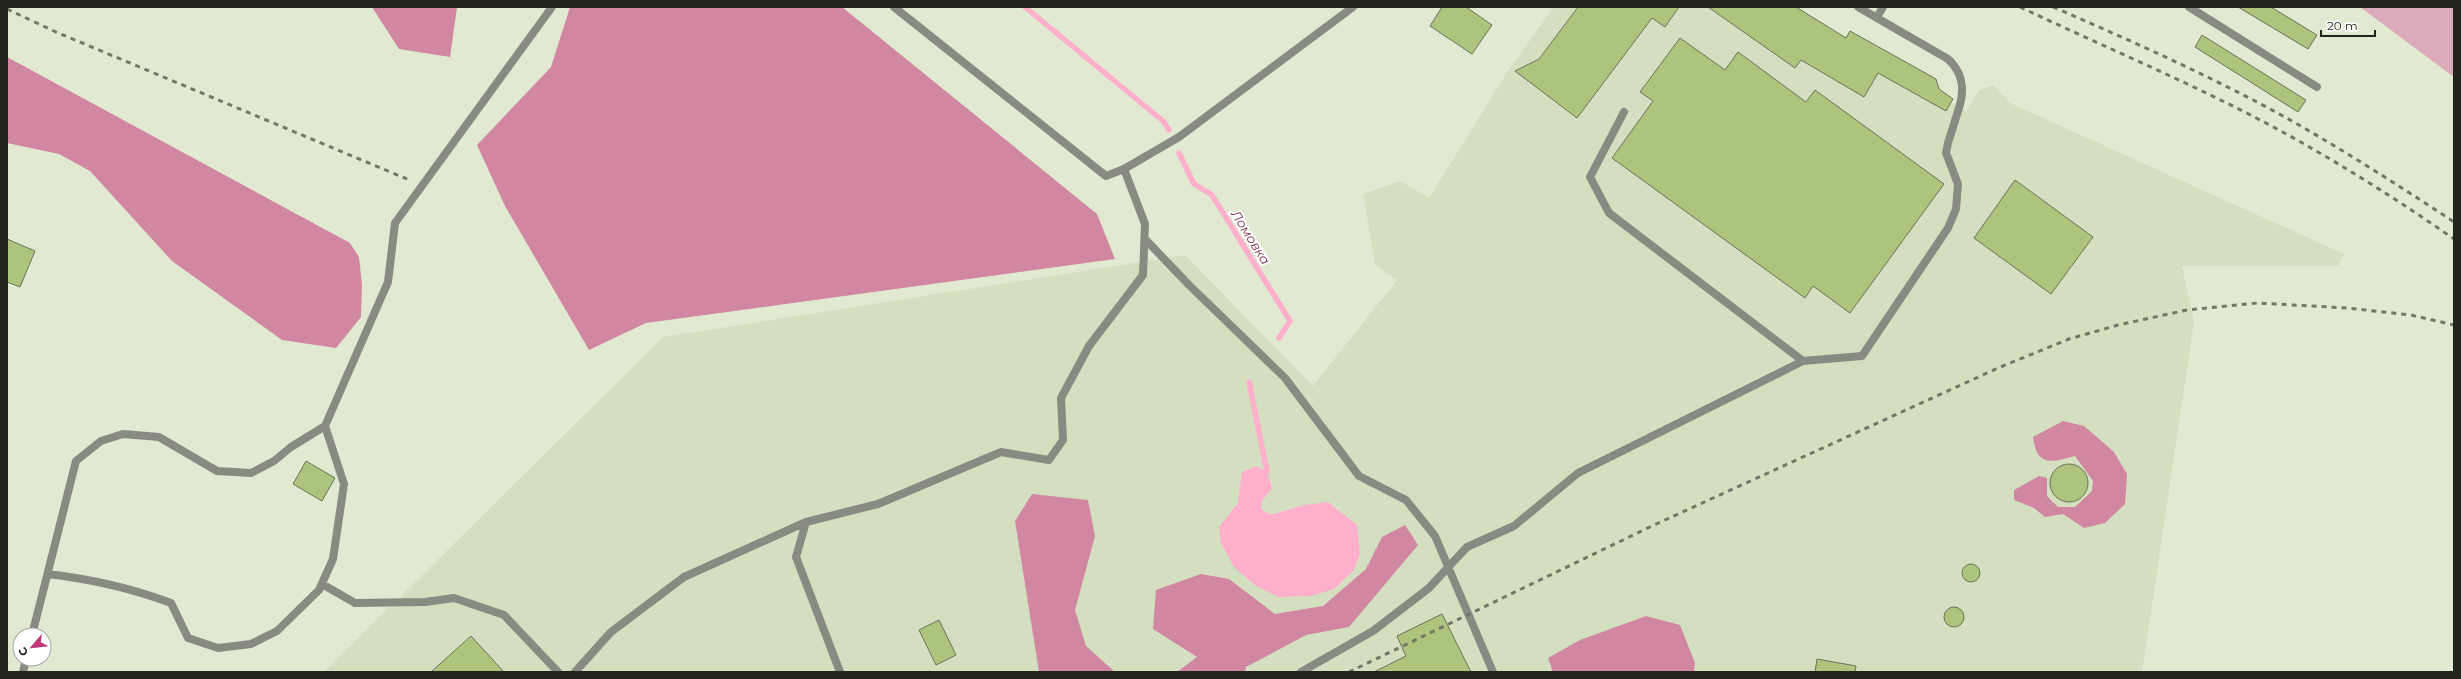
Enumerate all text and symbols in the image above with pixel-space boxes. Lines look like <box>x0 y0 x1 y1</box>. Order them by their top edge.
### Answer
scale bar <box>2321 12 2375 38</box>
text: 20 m <box>2327 18 2358 33</box>
water label: Ломовка <box>1227 206 1274 267</box>
north arrow <box>12 627 52 667</box>
text: С <box>15 645 31 659</box>

